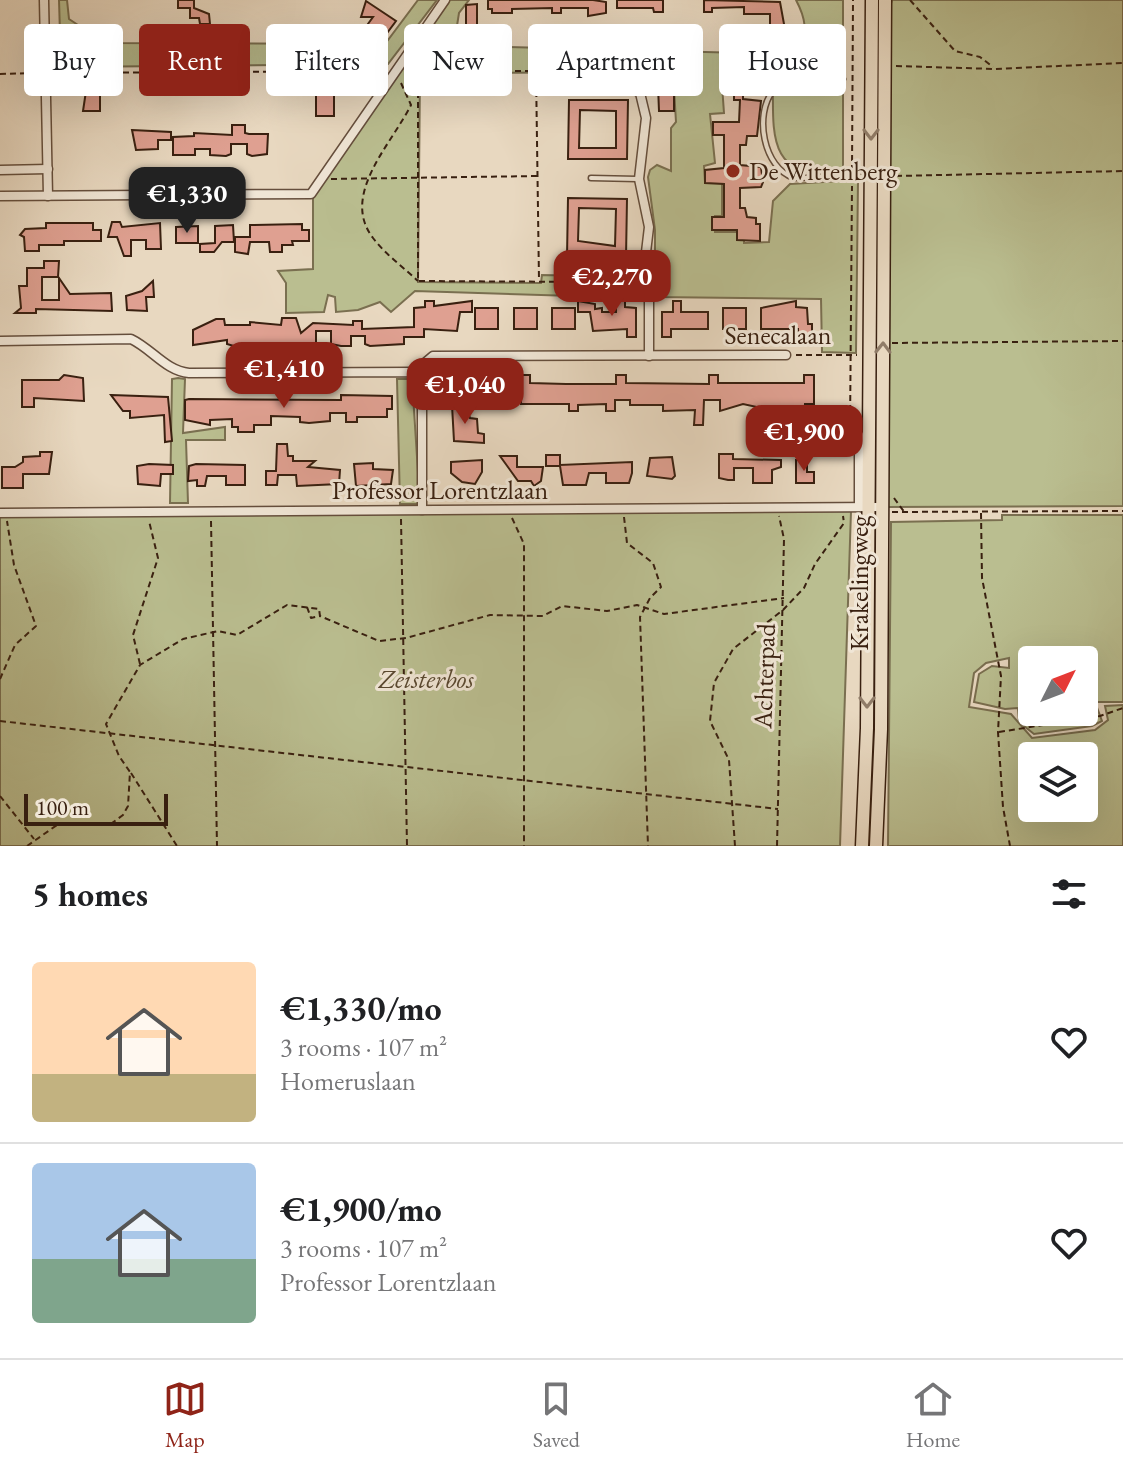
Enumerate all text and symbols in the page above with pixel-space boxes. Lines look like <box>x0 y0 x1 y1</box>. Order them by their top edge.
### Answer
chip: Buy <box>24 24 123 96</box>
chip: Rent <box>139 24 250 96</box>
chip: Filters <box>266 24 388 96</box>
chip: New <box>404 24 512 96</box>
chip: Apartment <box>528 24 703 96</box>
chip: House <box>719 24 846 96</box>
one-way arrow <box>862 128 880 141</box>
place label: De Wittenberg <box>749 154 898 188</box>
marker: De Wittenberg <box>724 162 742 180</box>
pin: €1,330 <box>122 167 252 235</box>
text: €1,330 <box>147 176 227 210</box>
pin: €2,270 <box>547 250 677 318</box>
text: €2,270 <box>572 259 652 293</box>
street label: Senecalaan <box>724 318 832 352</box>
one-way arrow <box>874 341 892 354</box>
pin: €1,410 <box>219 342 349 410</box>
text: €1,410 <box>244 351 324 385</box>
pin: €1,040 <box>400 358 530 426</box>
text: €1,040 <box>425 367 505 401</box>
pin: €1,900 <box>739 405 869 473</box>
text: €1,900 <box>764 414 844 448</box>
street label: Professor Lorentzlaan <box>332 473 549 507</box>
street label: Krakelingweg <box>842 515 876 651</box>
street label: Achterpad <box>745 622 783 730</box>
north arrow <box>1018 646 1098 726</box>
map controls <box>1018 646 1098 822</box>
park label: Zeisterbos <box>377 662 474 696</box>
one-way arrow <box>858 696 876 709</box>
button: layers <box>1018 742 1098 822</box>
scale bar <box>24 790 168 826</box>
text: 100 m <box>36 793 89 822</box>
text: 5 homes <box>32 872 148 916</box>
icon: filters <box>1047 872 1091 916</box>
text: €1,330/mo <box>280 986 442 1030</box>
icon: home <box>96 994 192 1090</box>
icon: heart <box>1047 1020 1091 1064</box>
text: 3 rooms · 107 m² <box>280 1030 447 1064</box>
text: Homeruslaan <box>280 1064 416 1098</box>
text: €1,900/mo <box>280 1187 442 1231</box>
icon: home <box>96 1195 192 1291</box>
icon: heart <box>1047 1221 1091 1265</box>
text: 3 rooms · 107 m² <box>280 1231 447 1265</box>
text: Professor Lorentzlaan <box>280 1265 497 1299</box>
tab: Map <box>163 1377 207 1454</box>
tab: Saved <box>533 1377 580 1454</box>
tab: Home <box>906 1377 960 1454</box>

